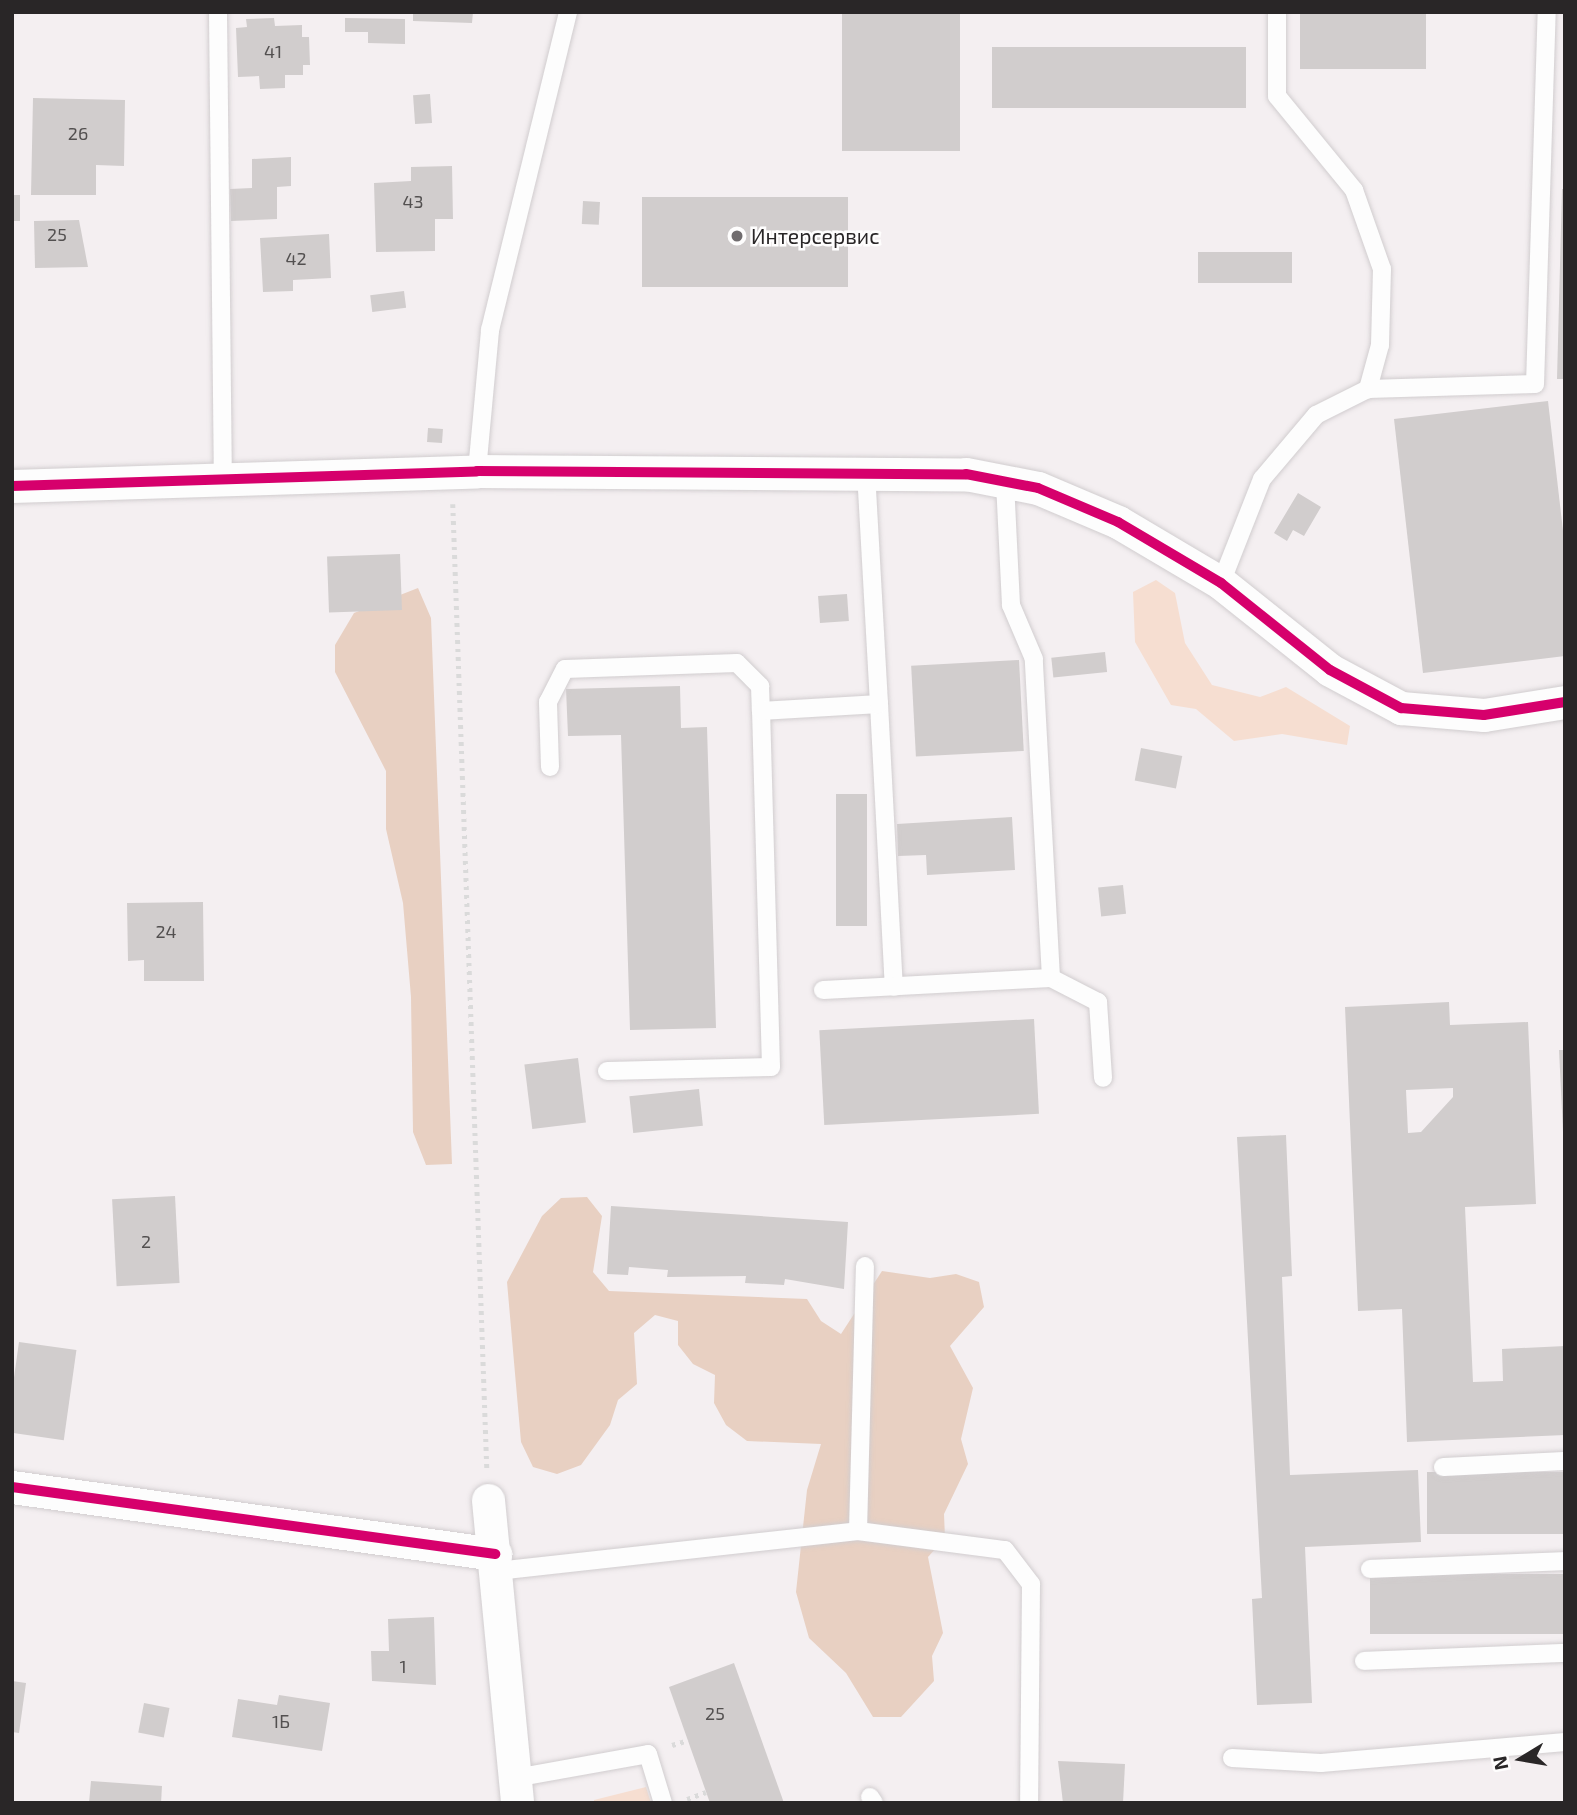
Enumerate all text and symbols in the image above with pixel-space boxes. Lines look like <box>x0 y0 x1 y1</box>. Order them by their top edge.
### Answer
house number: 41 <box>264 40 282 62</box>
house number: 26 <box>68 122 88 144</box>
house number: 43 <box>402 190 424 212</box>
house number: 25 <box>47 223 67 245</box>
place label: Интерсервис <box>751 223 879 249</box>
marker: Интерсервис <box>729 228 745 244</box>
house number: 42 <box>285 247 307 269</box>
house number: 24 <box>155 920 177 942</box>
house number: 2 <box>141 1230 151 1252</box>
house number: 1 <box>399 1655 407 1677</box>
house number: 25 <box>705 1702 725 1724</box>
house number: 1Б <box>272 1710 290 1732</box>
north arrow <box>1486 1724 1556 1794</box>
text: N <box>1487 1754 1512 1772</box>

